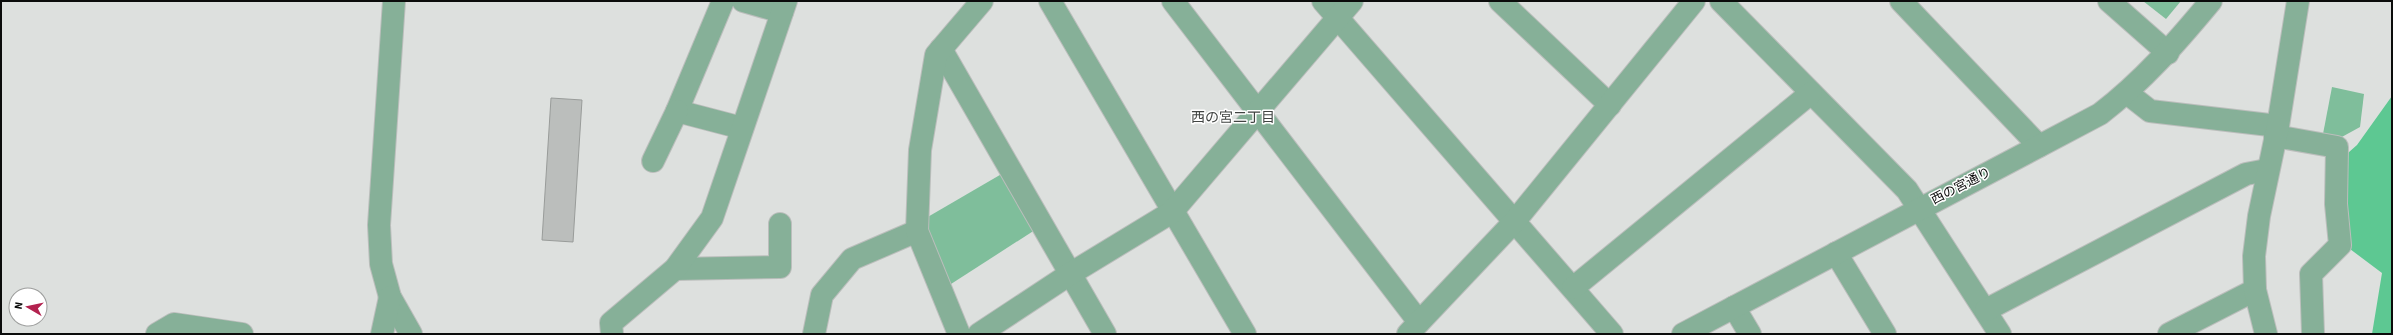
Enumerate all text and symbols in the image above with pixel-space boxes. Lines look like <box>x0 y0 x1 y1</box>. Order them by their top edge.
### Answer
district label: 西の宮二丁目 <box>1191 108 1275 128</box>
street label: 西の宮通り <box>1928 163 1994 209</box>
north arrow <box>8 287 48 327</box>
text: N <box>11 301 27 310</box>

